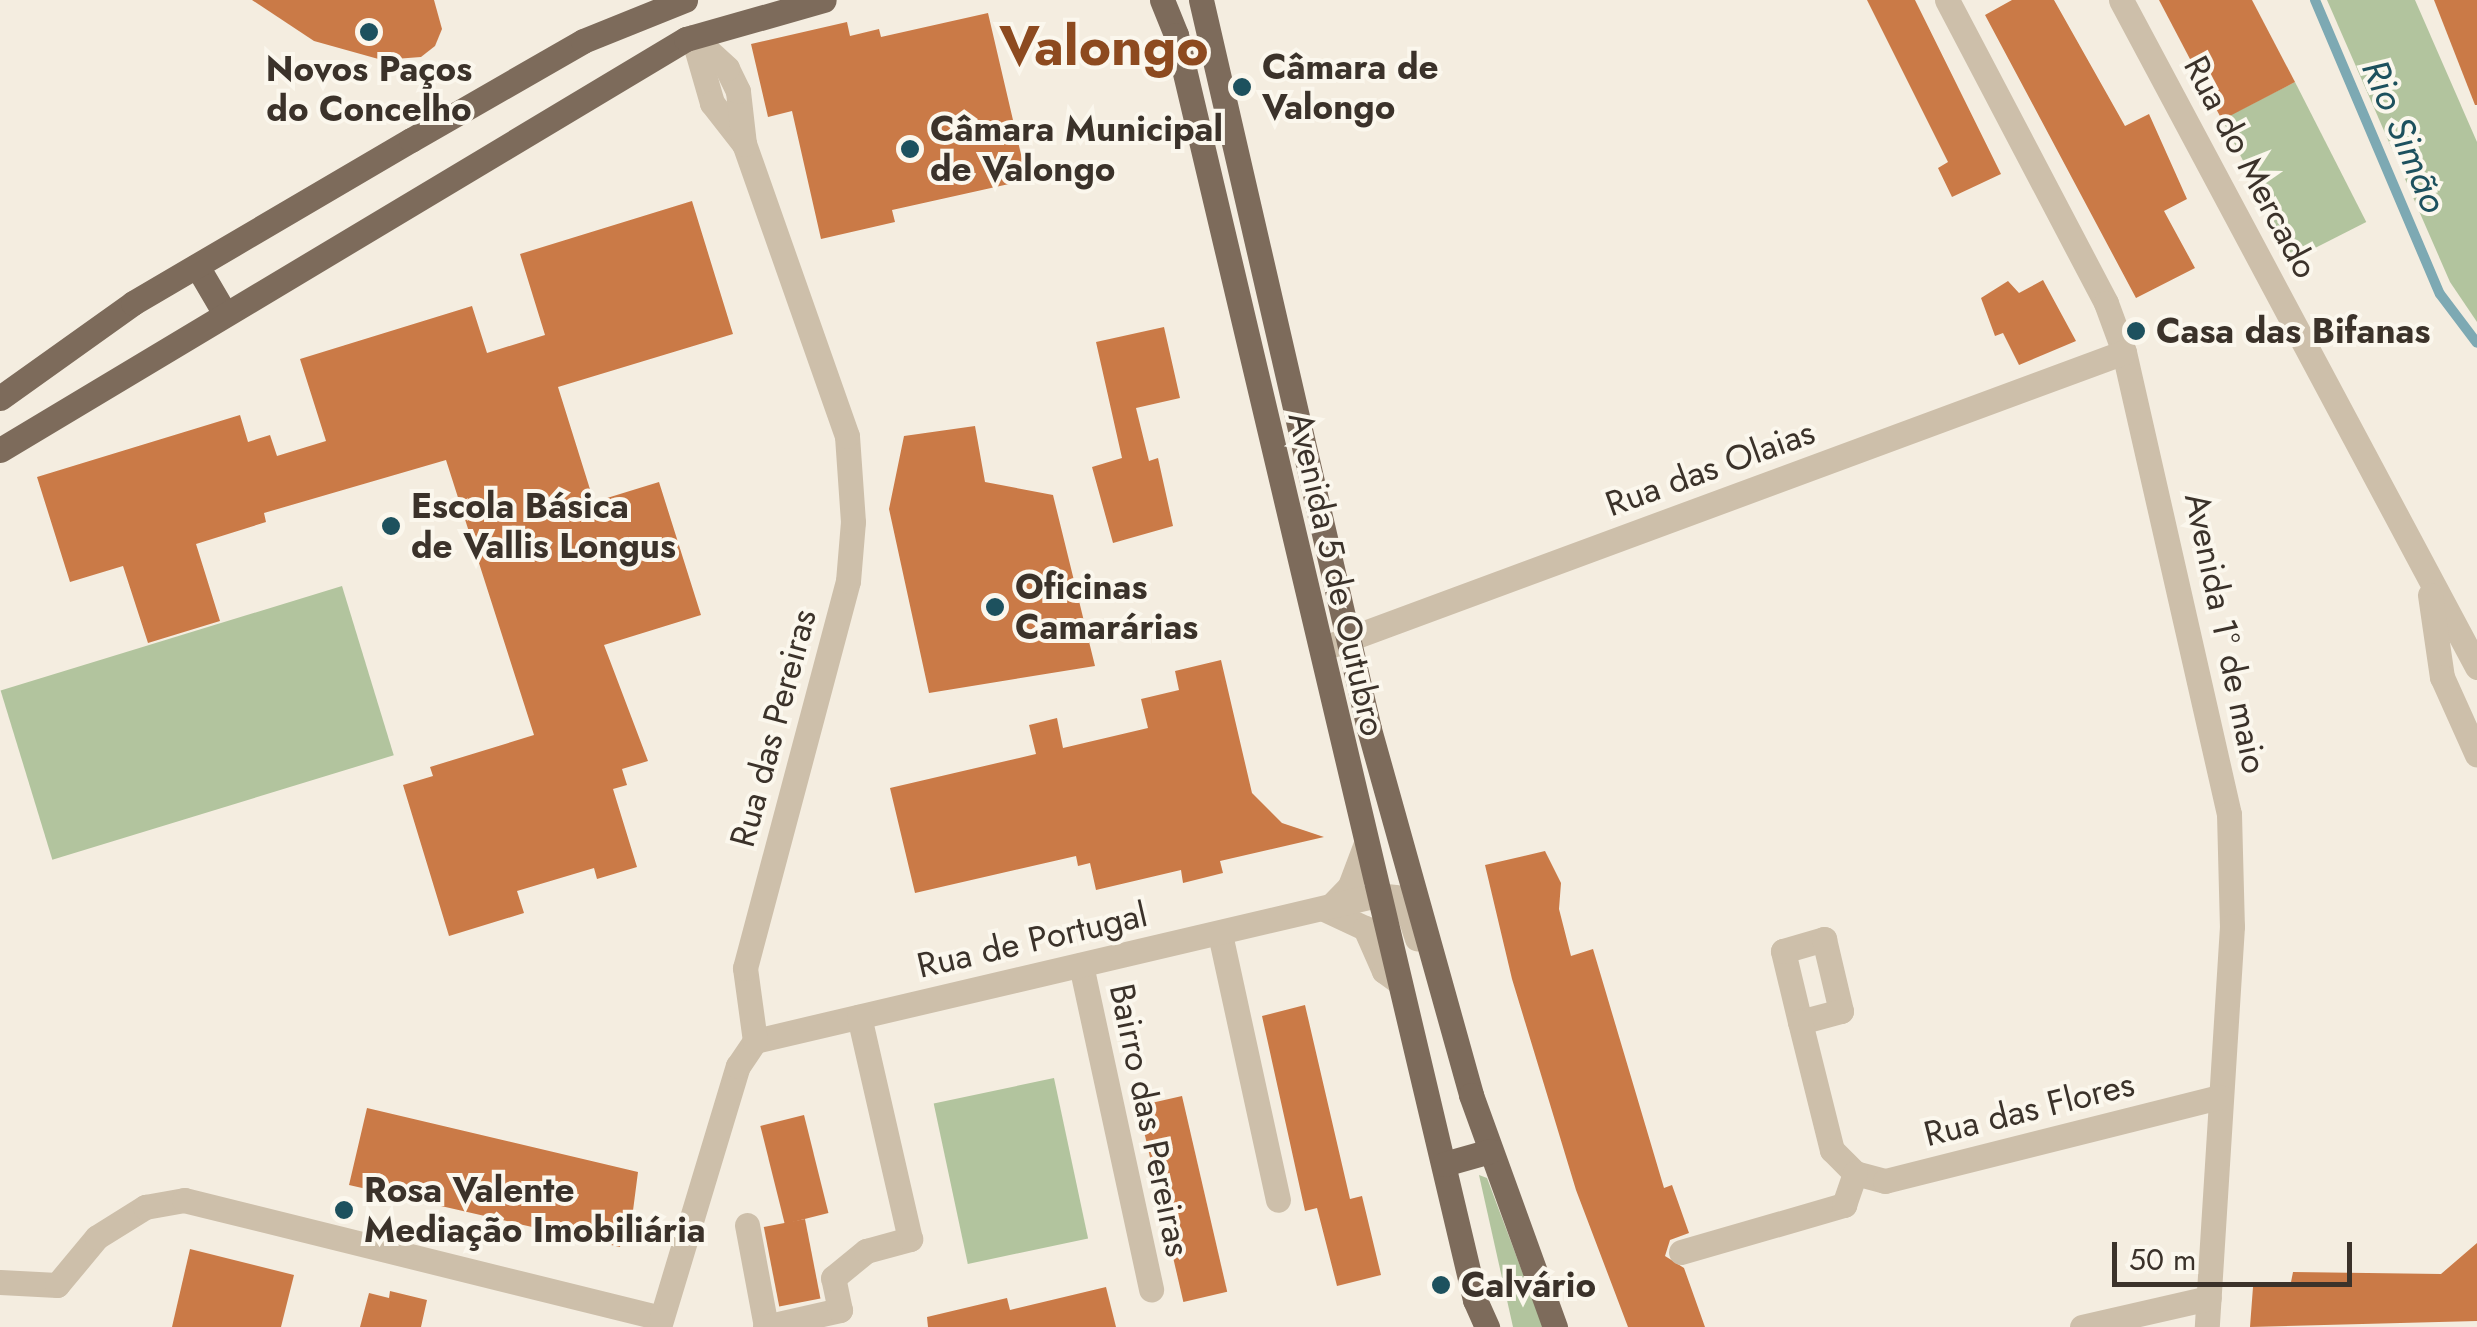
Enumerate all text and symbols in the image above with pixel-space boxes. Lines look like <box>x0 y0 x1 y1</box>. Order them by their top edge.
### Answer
district label: Valongo <box>999 14 1209 80</box>
marker: Novos Paços do Concelho <box>358 21 380 43</box>
place label: Câmara de Valongo <box>1262 46 1439 128</box>
place label: Novos Paços do Concelho <box>266 48 472 130</box>
street label: Rua do Mercado <box>2175 49 2327 285</box>
water label: Rio Simão <box>2352 53 2458 219</box>
marker: Câmara de Valongo <box>1231 76 1253 98</box>
place label: Câmara Municipal de Valongo <box>930 108 1223 190</box>
marker: Câmara Municipal de Valongo <box>899 138 921 160</box>
place label: Casa das Bifanas <box>2156 310 2430 352</box>
marker: Casa das Bifanas <box>2125 320 2147 342</box>
street label: Avenida 5 de Outubro <box>1279 408 1395 740</box>
street label: Rua das Olaias <box>1600 411 1820 525</box>
place label: Escola Básica de Vallis Longus <box>411 485 676 567</box>
street label: Avenida 1º de maio <box>2176 489 2276 777</box>
marker: Escola Básica de Vallis Longus <box>380 515 402 537</box>
place label: Oficinas Camarárias <box>1015 566 1198 648</box>
marker: Oficinas Camarárias <box>984 596 1006 618</box>
street label: Rua das Pereiras <box>721 605 825 851</box>
street label: Rua de Portugal <box>913 893 1151 987</box>
street label: Bairro das Pereiras <box>1101 980 1199 1260</box>
street label: Rua das Flores <box>1920 1063 2138 1155</box>
place label: Rosa Valente Mediação Imobiliária <box>364 1169 706 1251</box>
marker: Rosa Valente Mediação Imobiliária <box>333 1199 355 1221</box>
scale bar <box>2117 1222 2357 1284</box>
text: 50 m <box>2129 1238 2196 1281</box>
place label: Calvário <box>1461 1264 1596 1306</box>
marker: Calvário <box>1430 1274 1452 1296</box>

